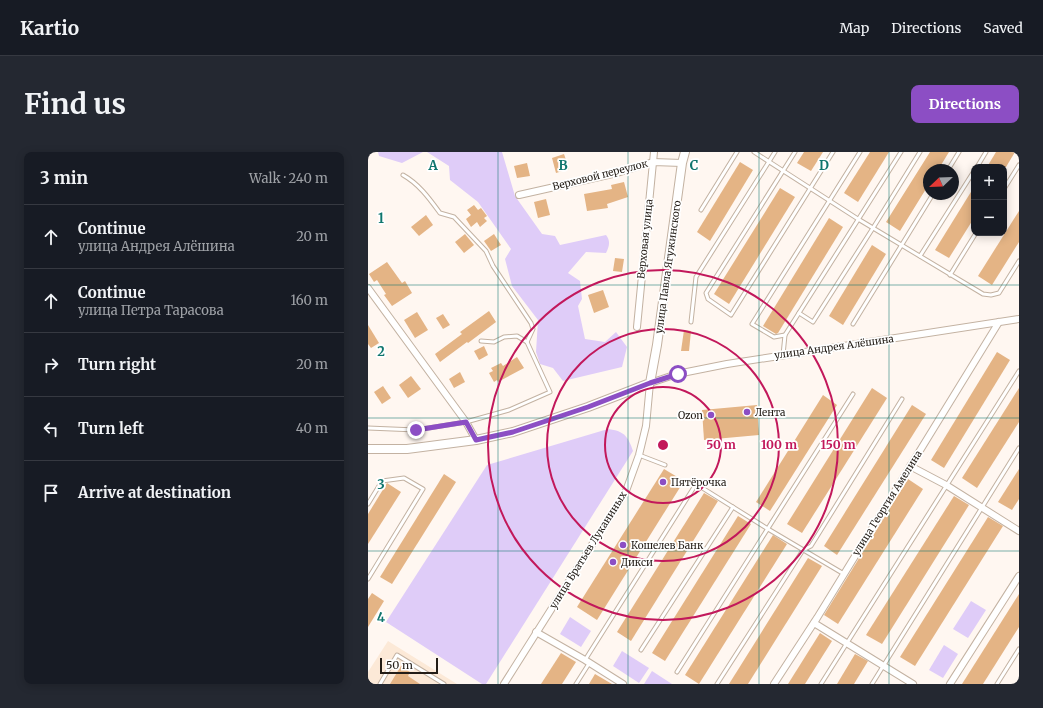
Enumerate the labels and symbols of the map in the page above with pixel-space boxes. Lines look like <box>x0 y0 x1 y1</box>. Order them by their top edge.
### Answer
text: A <box>427 157 438 174</box>
street label: Верховой переулок <box>551 157 650 193</box>
text: B <box>558 157 568 174</box>
text: C <box>690 157 699 174</box>
text: D <box>819 157 829 174</box>
north arrow <box>923 164 959 200</box>
street label: Верховая улица <box>634 198 656 280</box>
street label: улица Павла Ягужинского <box>652 199 684 335</box>
text: 1 <box>378 210 384 227</box>
street label: улица Андрея Алёшина <box>773 332 895 362</box>
text: 2 <box>377 343 385 360</box>
route start <box>669 365 687 383</box>
place label: Лента <box>755 406 786 419</box>
marker: Лента <box>742 407 752 417</box>
place label: Ozon <box>678 409 703 422</box>
marker: Ozon <box>706 410 716 420</box>
route end <box>407 421 425 439</box>
text: 50 m <box>706 437 736 452</box>
text: 100 m <box>761 437 797 452</box>
text: 150 m <box>821 437 856 452</box>
centre of rings <box>656 438 670 452</box>
street label: улица Георгия Амелина <box>849 447 925 558</box>
text: 3 <box>377 476 385 493</box>
place label: Пятёрочка <box>671 476 727 489</box>
marker: Пятёрочка <box>658 477 668 487</box>
street label: улица Братьев Луканиных <box>546 489 630 611</box>
place label: Кошелев Банк <box>631 539 704 552</box>
marker: Кошелев Банк <box>618 540 628 550</box>
place label: Дикси <box>621 556 653 569</box>
marker: Дикси <box>608 557 618 567</box>
text: 4 <box>377 609 386 626</box>
scale bar <box>380 656 438 675</box>

